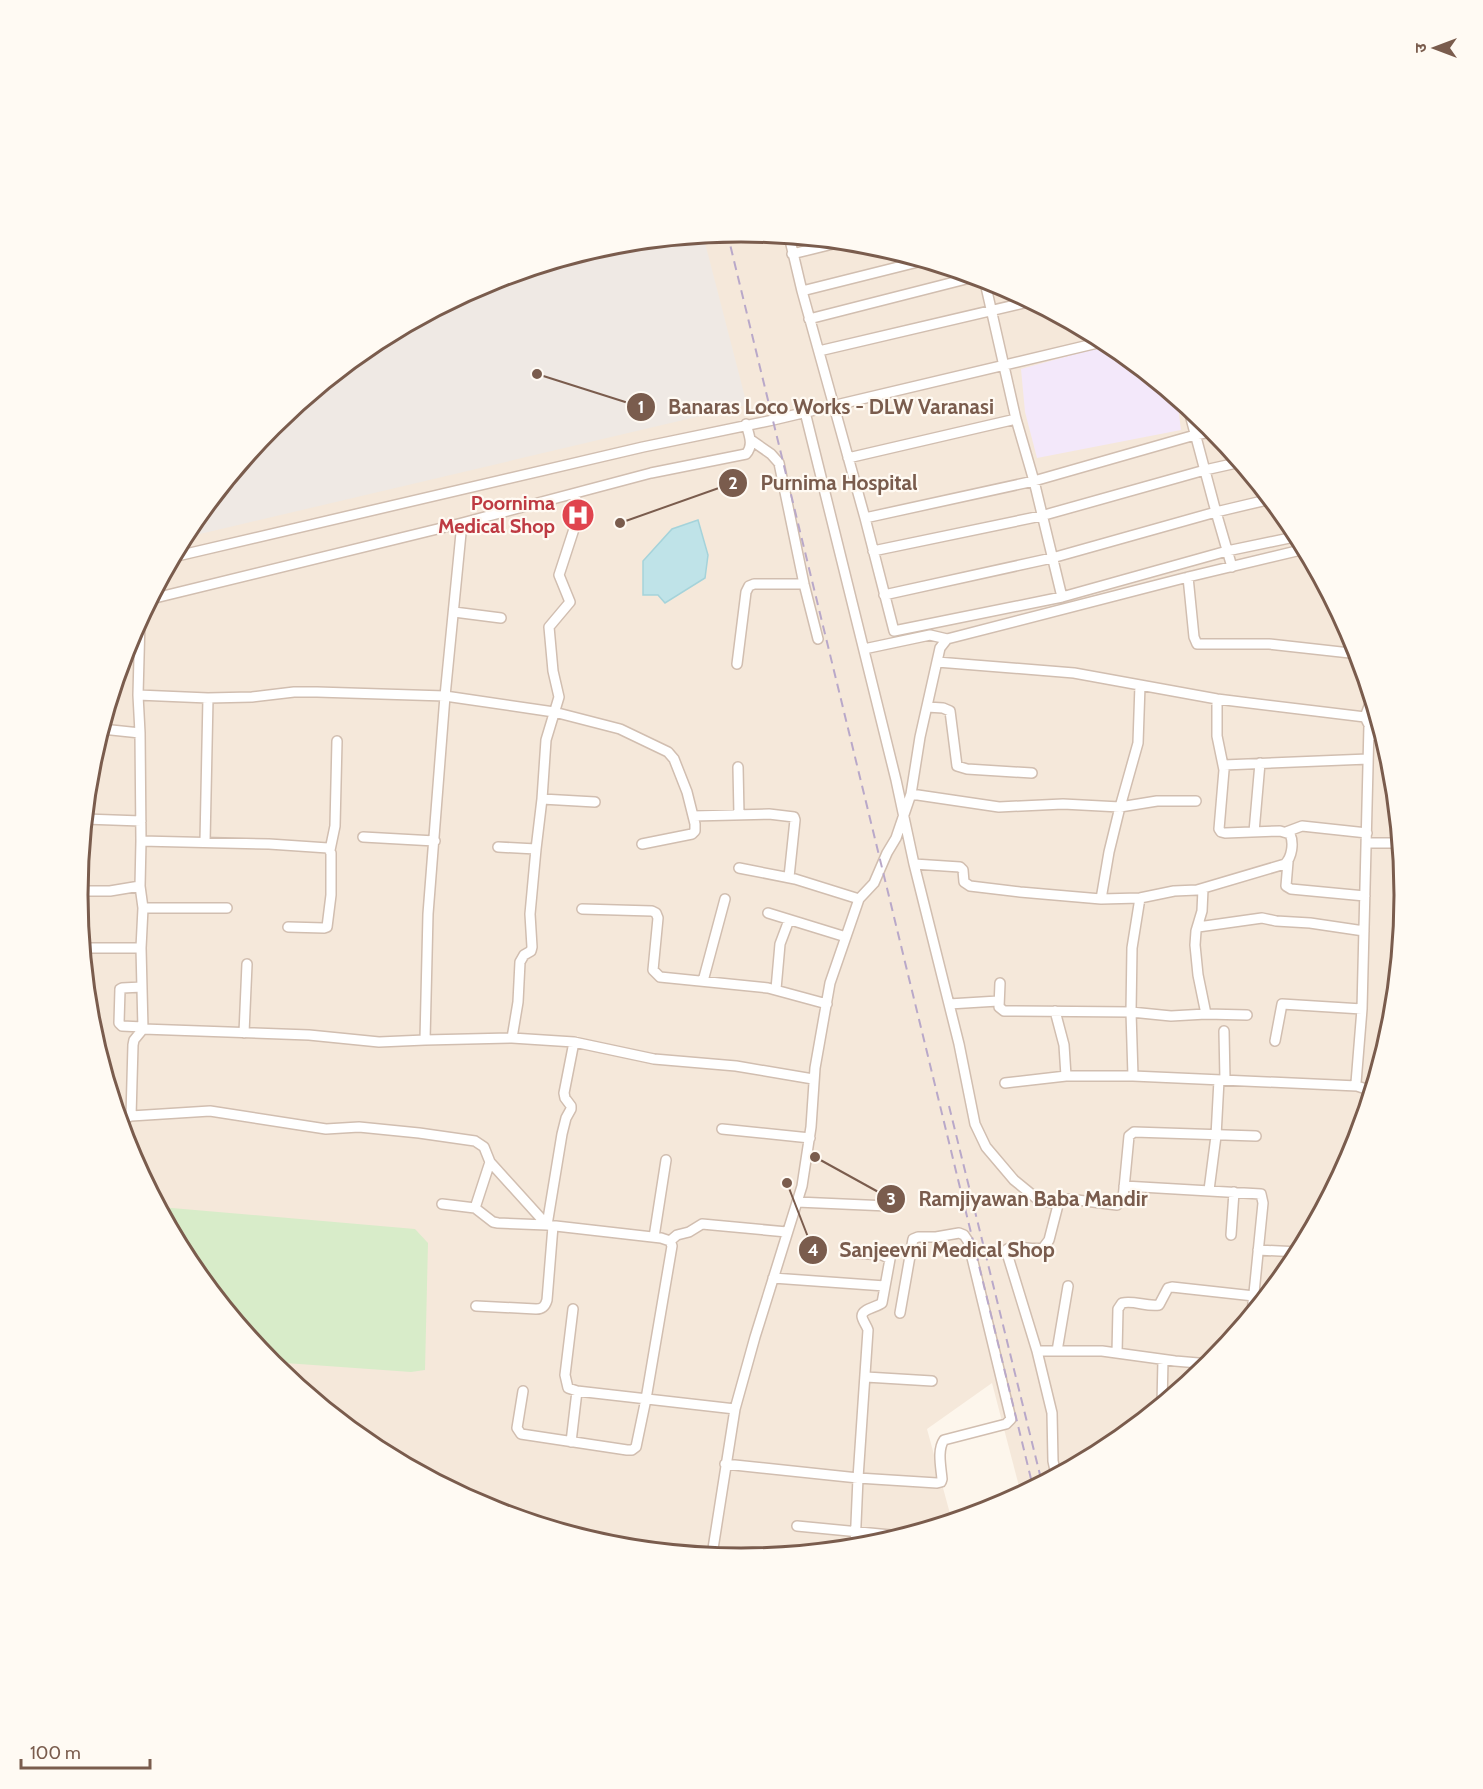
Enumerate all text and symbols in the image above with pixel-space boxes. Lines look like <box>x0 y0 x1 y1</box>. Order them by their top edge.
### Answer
north arrow <box>1405 18 1465 78</box>
text: उ <box>1411 43 1430 53</box>
callout: Banaras Loco Works - DLW Varanasi <box>626 388 1006 427</box>
text: Banaras Loco Works - DLW Varanasi <box>668 394 994 419</box>
text: 1 <box>638 396 644 418</box>
callout: Purnima Hospital <box>718 463 929 502</box>
text: Purnima Hospital <box>760 470 918 495</box>
text: 2 <box>728 472 738 494</box>
place label: Poornima Medical Shop <box>438 491 555 538</box>
hospital icon: Poornima Medical Shop <box>560 497 596 533</box>
callout: Ramjiyawan Baba Mandir <box>876 1179 1159 1218</box>
text: Ramjiyawan Baba Mandir <box>918 1186 1148 1211</box>
text: 3 <box>886 1188 896 1210</box>
callout: Sanjeevni Medical Shop <box>798 1231 1067 1270</box>
text: Sanjeevni Medical Shop <box>839 1237 1055 1262</box>
text: 4 <box>807 1239 819 1261</box>
scale bar <box>21 1732 150 1770</box>
text: 100 m <box>30 1742 81 1764</box>

